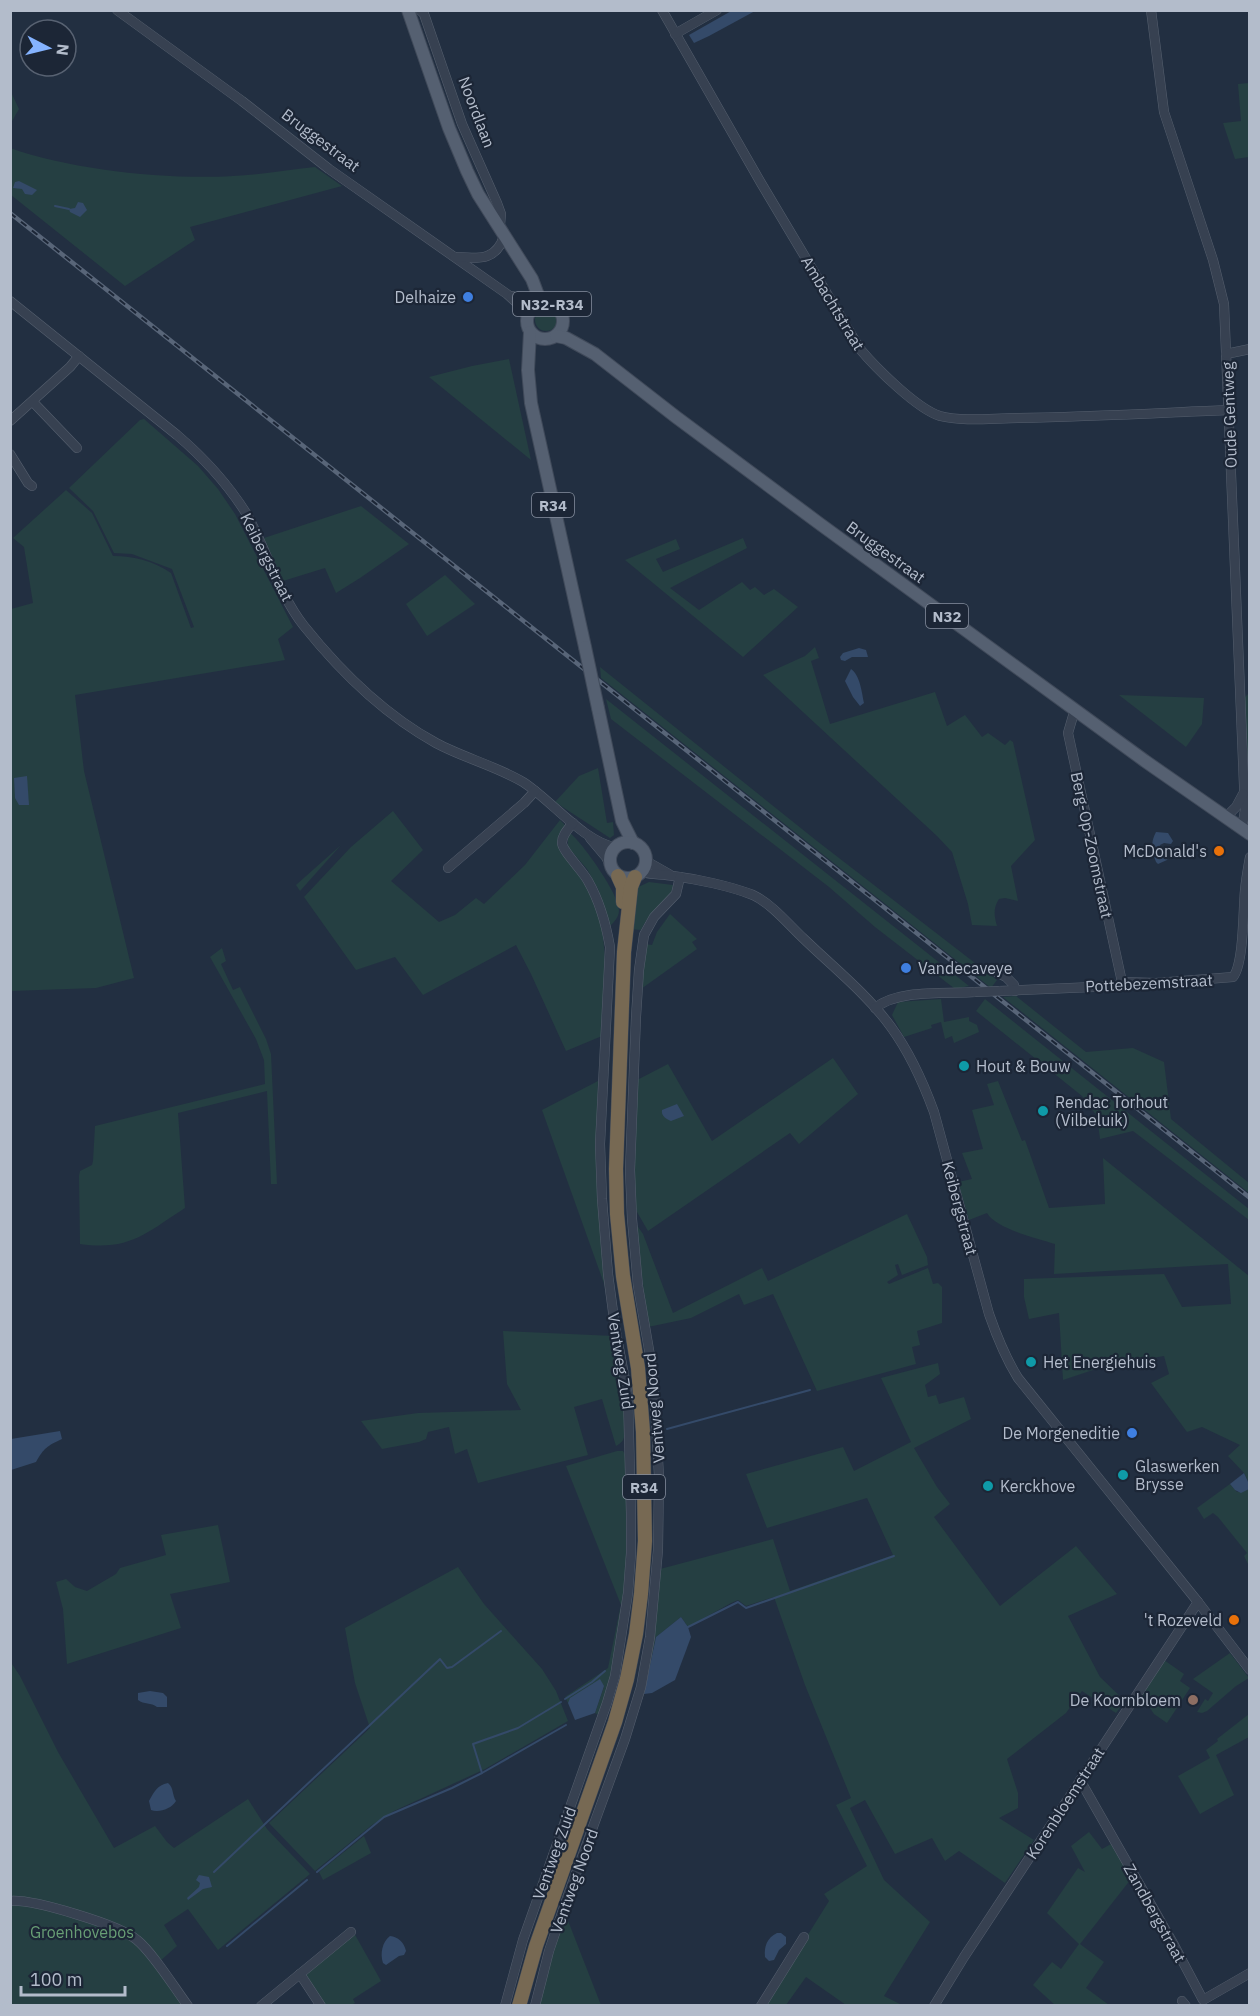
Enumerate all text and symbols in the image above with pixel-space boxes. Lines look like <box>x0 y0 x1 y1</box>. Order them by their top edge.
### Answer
north arrow <box>18 18 78 78</box>
text: N <box>52 43 74 57</box>
street label: Noordlaan <box>454 73 500 151</box>
street label: Bruggestraat <box>278 104 364 176</box>
street label: Ambachtstraat <box>797 252 869 354</box>
place label: Delhaize <box>394 287 456 307</box>
marker: Delhaize <box>461 290 475 304</box>
road number: N32-R34 <box>513 292 591 316</box>
street label: Oude Gentweg <box>1217 361 1241 468</box>
road number: R34 <box>532 493 574 517</box>
street label: Keibergstraat <box>236 510 298 604</box>
street label: Bruggestraat <box>843 517 929 587</box>
road number: N32 <box>926 604 968 628</box>
street label: Berg-Op-Zoomstraat <box>1067 770 1117 920</box>
place label: McDonald's <box>1123 841 1207 861</box>
marker: McDonald's <box>1212 844 1226 858</box>
place label: Vandecaveye <box>918 958 1013 978</box>
marker: Vandecaveye <box>899 961 913 975</box>
street label: Pottebezemstraat <box>1085 970 1213 996</box>
place label: Hout & Bouw <box>976 1056 1070 1076</box>
marker: Hout & Bouw <box>957 1059 971 1073</box>
place label: Rendac Torhout (Vilbeluik) <box>1055 1092 1168 1130</box>
marker: Rendac Torhout (Vilbeluik) <box>1036 1104 1050 1118</box>
street label: Keibergstraat <box>938 1159 982 1257</box>
street label: Ventweg Zuid <box>603 1311 639 1411</box>
street label: Ventweg Noord <box>639 1352 669 1464</box>
place label: Het Energiehuis <box>1043 1352 1156 1372</box>
marker: Het Energiehuis <box>1024 1355 1038 1369</box>
place label: De Morgeneditie <box>1003 1423 1120 1443</box>
marker: De Morgeneditie <box>1125 1426 1139 1440</box>
place label: Glaswerken Brysse <box>1135 1456 1220 1494</box>
marker: Glaswerken Brysse <box>1116 1468 1130 1482</box>
road number: R34 <box>623 1475 665 1499</box>
place label: Kerckhove <box>1000 1476 1075 1496</box>
marker: Kerckhove <box>981 1479 995 1493</box>
place label: 't Rozeveld <box>1144 1610 1222 1630</box>
marker: 't Rozeveld <box>1227 1613 1241 1627</box>
place label: De Koornbloem <box>1070 1690 1181 1710</box>
marker: De Koornbloem <box>1186 1693 1200 1707</box>
street label: Korenbloemstraat <box>1021 1743 1109 1863</box>
street label: Ventweg Zuid <box>528 1804 580 1902</box>
street label: Ventweg Noord <box>546 1826 602 1936</box>
street label: Zandbergstraat <box>1120 1860 1190 1966</box>
park label: Groenhovebos <box>30 1922 134 1942</box>
scale bar <box>21 1959 124 1997</box>
text: 100 m <box>30 1968 82 1991</box>

